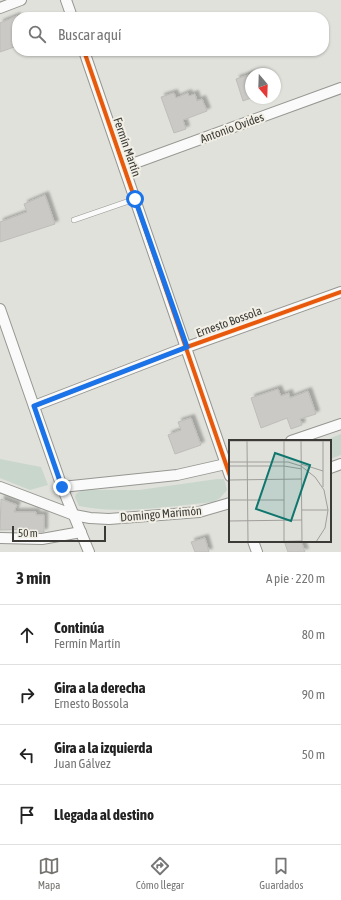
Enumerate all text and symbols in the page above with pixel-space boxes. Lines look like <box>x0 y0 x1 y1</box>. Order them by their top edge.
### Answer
search box <box>12 12 329 56</box>
icon: search <box>26 23 48 45</box>
text: Buscar aquí <box>58 26 121 43</box>
north arrow <box>245 68 281 104</box>
street label: Antonio Ovides <box>198 110 266 146</box>
street label: Fermín Martín <box>110 116 144 178</box>
route start <box>126 190 144 208</box>
street label: Ernesto Bossola <box>194 304 264 340</box>
inset map <box>229 440 331 542</box>
route end <box>53 478 71 496</box>
street label: Domingo Marimón <box>120 503 202 525</box>
scale bar <box>12 524 106 543</box>
text: 50 m <box>18 527 38 539</box>
text: 3 min <box>16 568 51 588</box>
text: A pie · 220 m <box>266 571 325 586</box>
text: Continúa <box>54 619 104 636</box>
icon: ahead <box>16 624 38 646</box>
text: 80 m <box>302 627 325 642</box>
text: Fermín Martín <box>54 636 121 651</box>
text: Gira a la derecha <box>54 679 145 696</box>
icon: right <box>16 684 38 706</box>
text: 90 m <box>302 687 325 702</box>
text: Ernesto Bossola <box>54 696 129 711</box>
text: Gira a la izquierda <box>54 739 152 756</box>
icon: left <box>16 744 38 766</box>
text: 50 m <box>302 747 325 762</box>
text: Juan Gálvez <box>54 756 111 771</box>
icon: arrive <box>16 804 38 826</box>
text: Llegada al destino <box>54 806 154 823</box>
tab: Mapa <box>38 855 60 891</box>
tab: Cómo llegar <box>136 855 184 891</box>
tab: Guardados <box>259 855 303 891</box>

